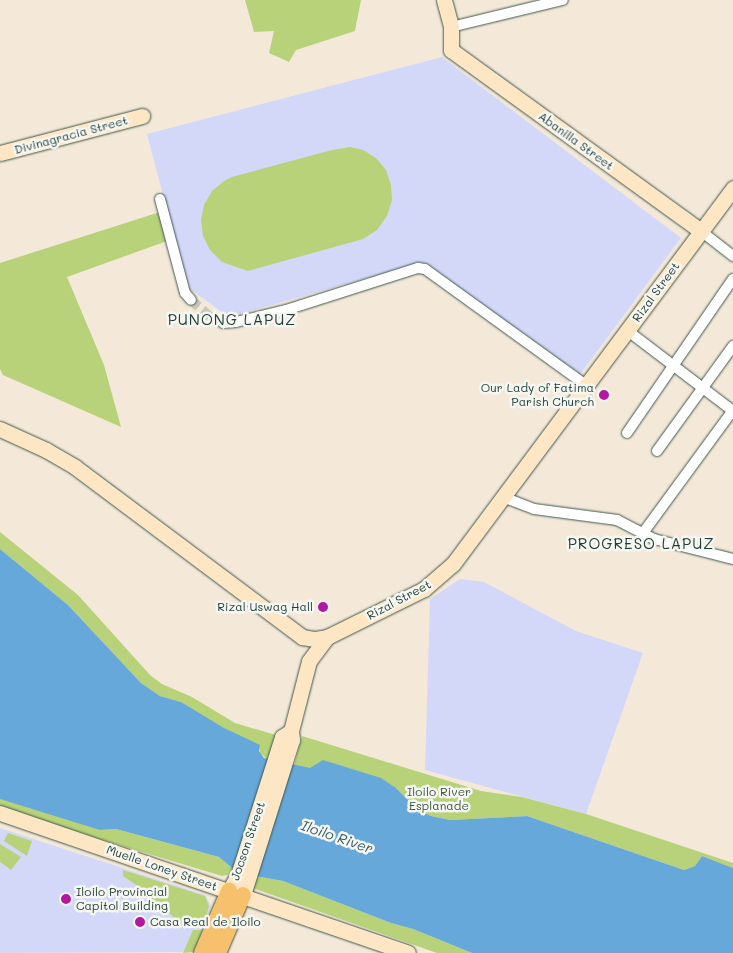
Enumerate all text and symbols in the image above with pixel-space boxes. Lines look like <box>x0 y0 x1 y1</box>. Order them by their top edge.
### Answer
street label: Abanilla Street <box>536 109 616 173</box>
street label: Divinagracia Street <box>13 113 129 157</box>
street label: Rizal Street <box>629 259 683 325</box>
district label: PUNONG LAPUZ <box>166 311 298 329</box>
place label: Our Lady of Fatima Parish Church <box>481 381 594 409</box>
marker: Our Lady of Fatima Parish Church <box>598 389 610 401</box>
district label: PROGRESO LAPUZ <box>566 535 716 553</box>
street label: Rizal Street <box>364 577 434 623</box>
place label: Rizal Uswag Hall <box>217 600 313 614</box>
marker: Rizal Uswag Hall <box>317 601 329 613</box>
park label: Iloilo River Esplanade <box>407 785 471 813</box>
street label: Jocson Street <box>228 800 268 882</box>
water label: Iloilo River <box>299 817 375 857</box>
street label: Muelle Loney Street <box>105 842 219 894</box>
place label: Iloilo Provincial Capitol Building <box>76 885 168 913</box>
marker: Iloilo Provincial Capitol Building <box>60 893 72 905</box>
place label: Casa Real de Iloilo <box>150 915 261 929</box>
marker: Casa Real de Iloilo <box>134 916 146 928</box>

